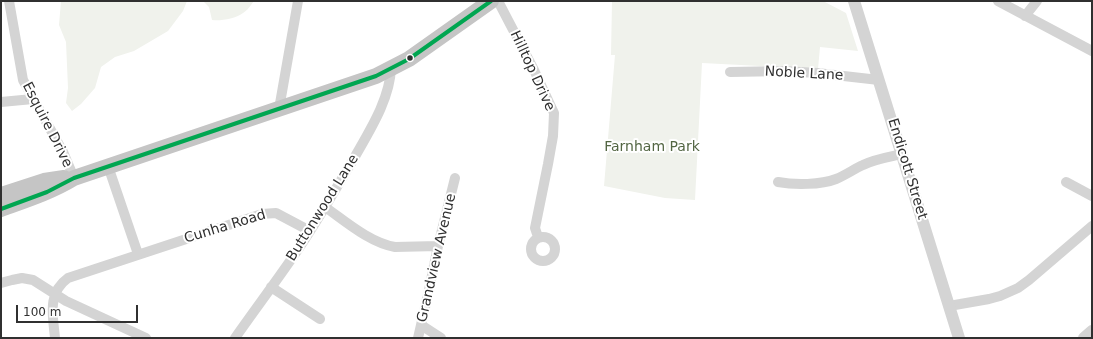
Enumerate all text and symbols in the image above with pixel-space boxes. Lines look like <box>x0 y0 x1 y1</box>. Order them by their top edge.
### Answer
street label: Hilltop Drive <box>506 28 558 114</box>
unlabelled marker <box>405 53 415 63</box>
street label: Noble Lane <box>764 64 844 84</box>
street label: Esquire Drive <box>18 79 76 171</box>
street label: Endicott Street <box>884 116 930 222</box>
park label: Farnham Park <box>604 139 700 155</box>
street label: Buttonwood Lane <box>283 152 363 264</box>
street label: Grandview Avenue <box>414 192 460 324</box>
street label: Cunha Road <box>182 207 268 247</box>
scale bar <box>18 297 140 323</box>
text: 100 m <box>23 305 61 319</box>

